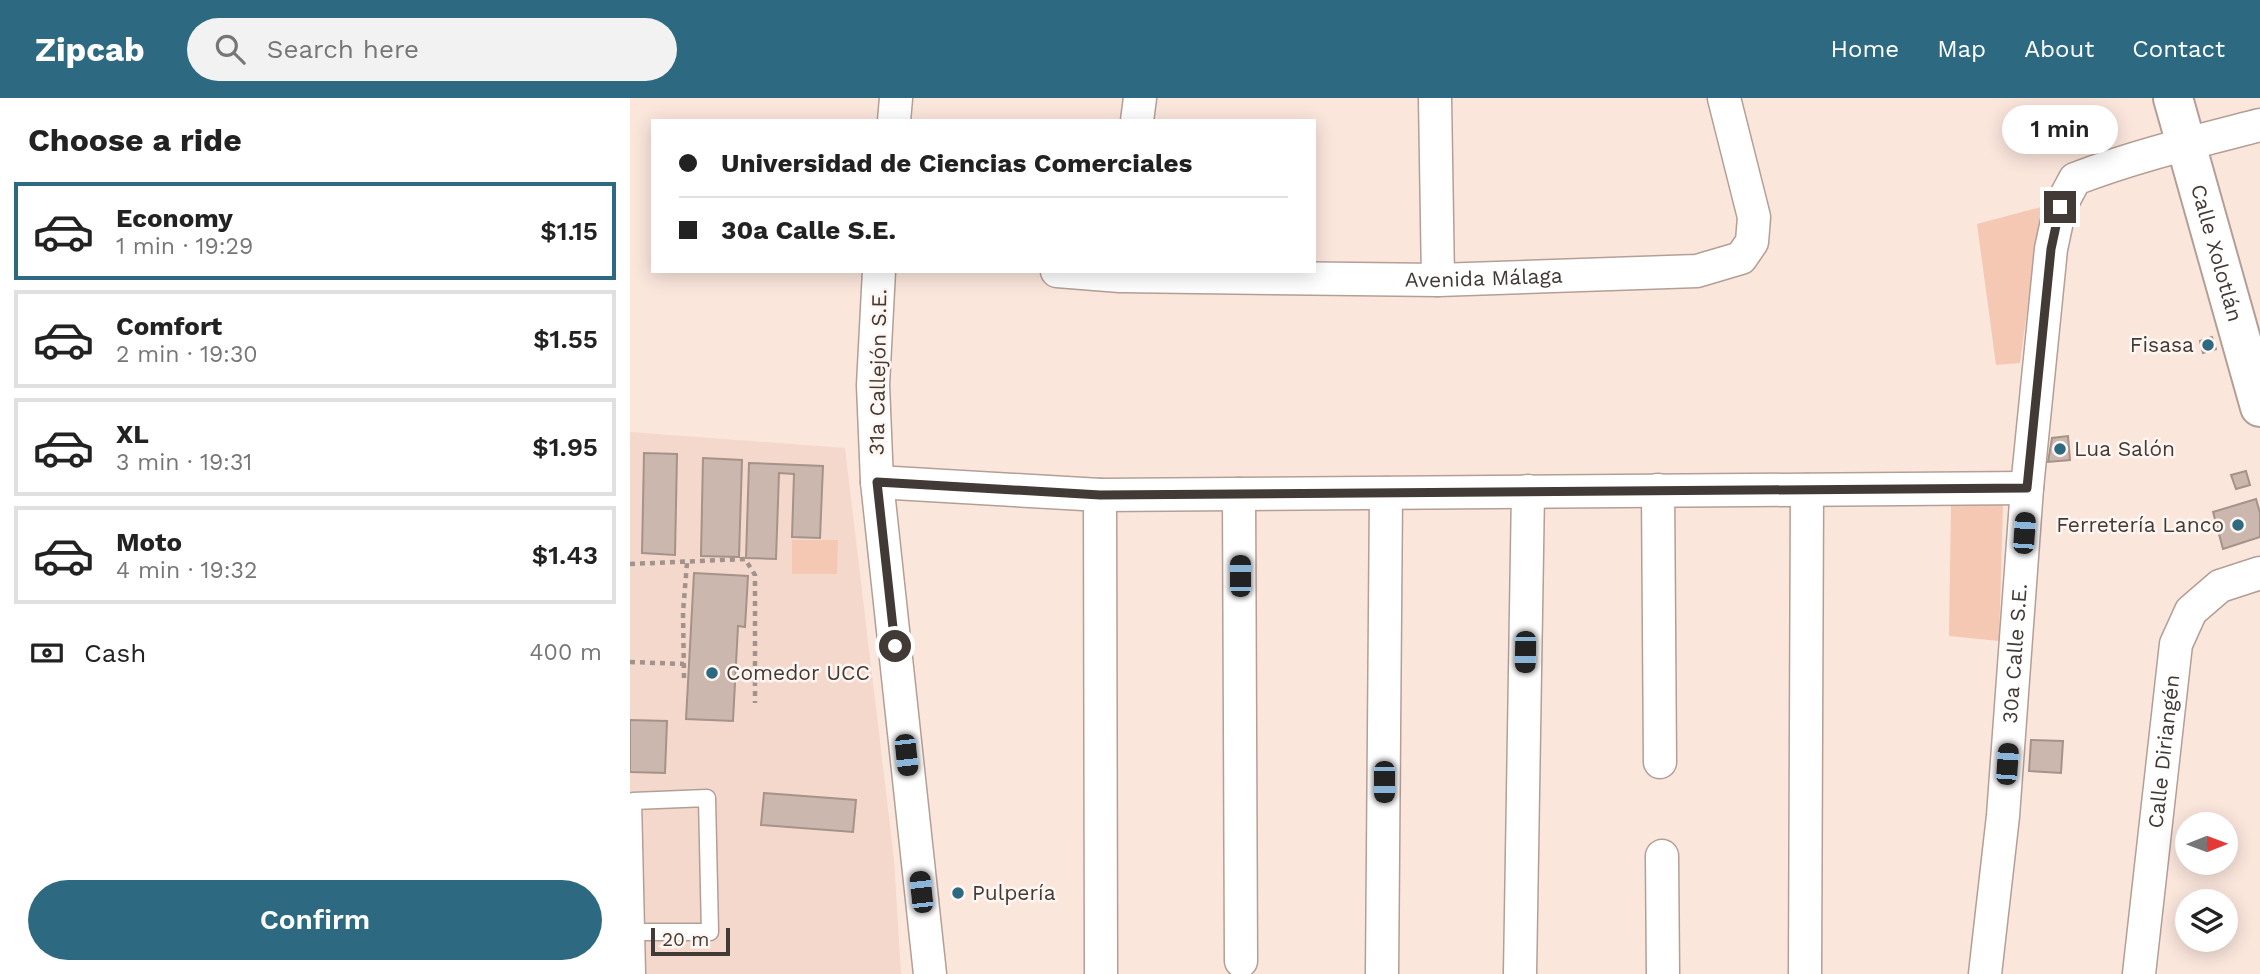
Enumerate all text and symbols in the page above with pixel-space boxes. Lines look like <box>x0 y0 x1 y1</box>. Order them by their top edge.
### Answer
search box <box>187 18 677 81</box>
text: Zipcab <box>35 30 145 69</box>
icon: search <box>211 30 249 68</box>
text: Search here <box>267 34 419 64</box>
text: Home <box>1831 35 1899 63</box>
text: Map <box>1937 35 1986 63</box>
text: About <box>2024 35 2094 63</box>
text: Contact <box>2132 35 2225 63</box>
callout: 1 min <box>2002 105 2118 154</box>
text: 1 min <box>2030 116 2090 143</box>
text: Choose a ride <box>28 121 242 159</box>
text: Universidad de Ciencias Comerciales <box>721 148 1192 178</box>
street label: Calle Xolotlán <box>2186 181 2248 324</box>
route end <box>2044 191 2076 223</box>
icon: car <box>32 200 95 263</box>
text: Economy <box>116 203 233 233</box>
text: 30a Calle S.E. <box>721 215 896 245</box>
text: $1.15 <box>540 216 598 246</box>
text: 1 min · 19:29 <box>116 233 253 260</box>
street label: Avenida Málaga <box>1405 263 1563 292</box>
street label: 31a Callejón S.E. <box>864 288 891 456</box>
icon: car <box>32 308 95 371</box>
text: Comfort <box>116 311 222 341</box>
text: $1.55 <box>533 324 598 354</box>
place label: Fisasa <box>2130 332 2194 357</box>
marker: Fisasa <box>2200 337 2216 353</box>
text: 2 min · 19:30 <box>116 341 258 368</box>
icon: car <box>32 416 95 479</box>
text: XL <box>116 419 149 449</box>
text: $1.95 <box>532 432 598 462</box>
place label: Lua Salón <box>2074 436 2175 461</box>
marker: Lua Salón <box>2052 441 2068 457</box>
text: 3 min · 19:31 <box>116 449 252 476</box>
car <box>2013 511 2036 555</box>
place label: Ferretería Lanco <box>2056 512 2224 537</box>
marker: Ferretería Lanco <box>2230 517 2246 533</box>
icon: car <box>32 524 95 587</box>
text: Moto <box>116 527 182 557</box>
text: $1.43 <box>532 540 598 570</box>
car <box>1230 555 1251 597</box>
text: 4 min · 19:32 <box>116 557 257 584</box>
street label: 30a Calle S.E. <box>1997 582 2032 724</box>
route start <box>879 630 911 662</box>
car <box>1515 631 1536 673</box>
icon: cash <box>28 634 66 672</box>
text: Cash <box>84 638 146 668</box>
text: 400 m <box>530 639 602 666</box>
place label: Comedor UCC <box>726 660 870 685</box>
marker: Comedor UCC <box>704 665 720 681</box>
street label: Calle Diriangén <box>2142 673 2184 829</box>
car <box>894 733 919 777</box>
car <box>1996 742 2019 786</box>
car <box>1374 761 1395 803</box>
north arrow <box>2175 812 2238 875</box>
map controls <box>2175 812 2238 952</box>
car <box>909 870 934 914</box>
button: Confirm <box>28 880 602 960</box>
place label: Pulpería <box>972 880 1056 905</box>
marker: Pulpería <box>950 885 966 901</box>
button: layers <box>2175 889 2238 952</box>
scale bar <box>651 925 730 957</box>
text: 20 m <box>662 928 709 951</box>

